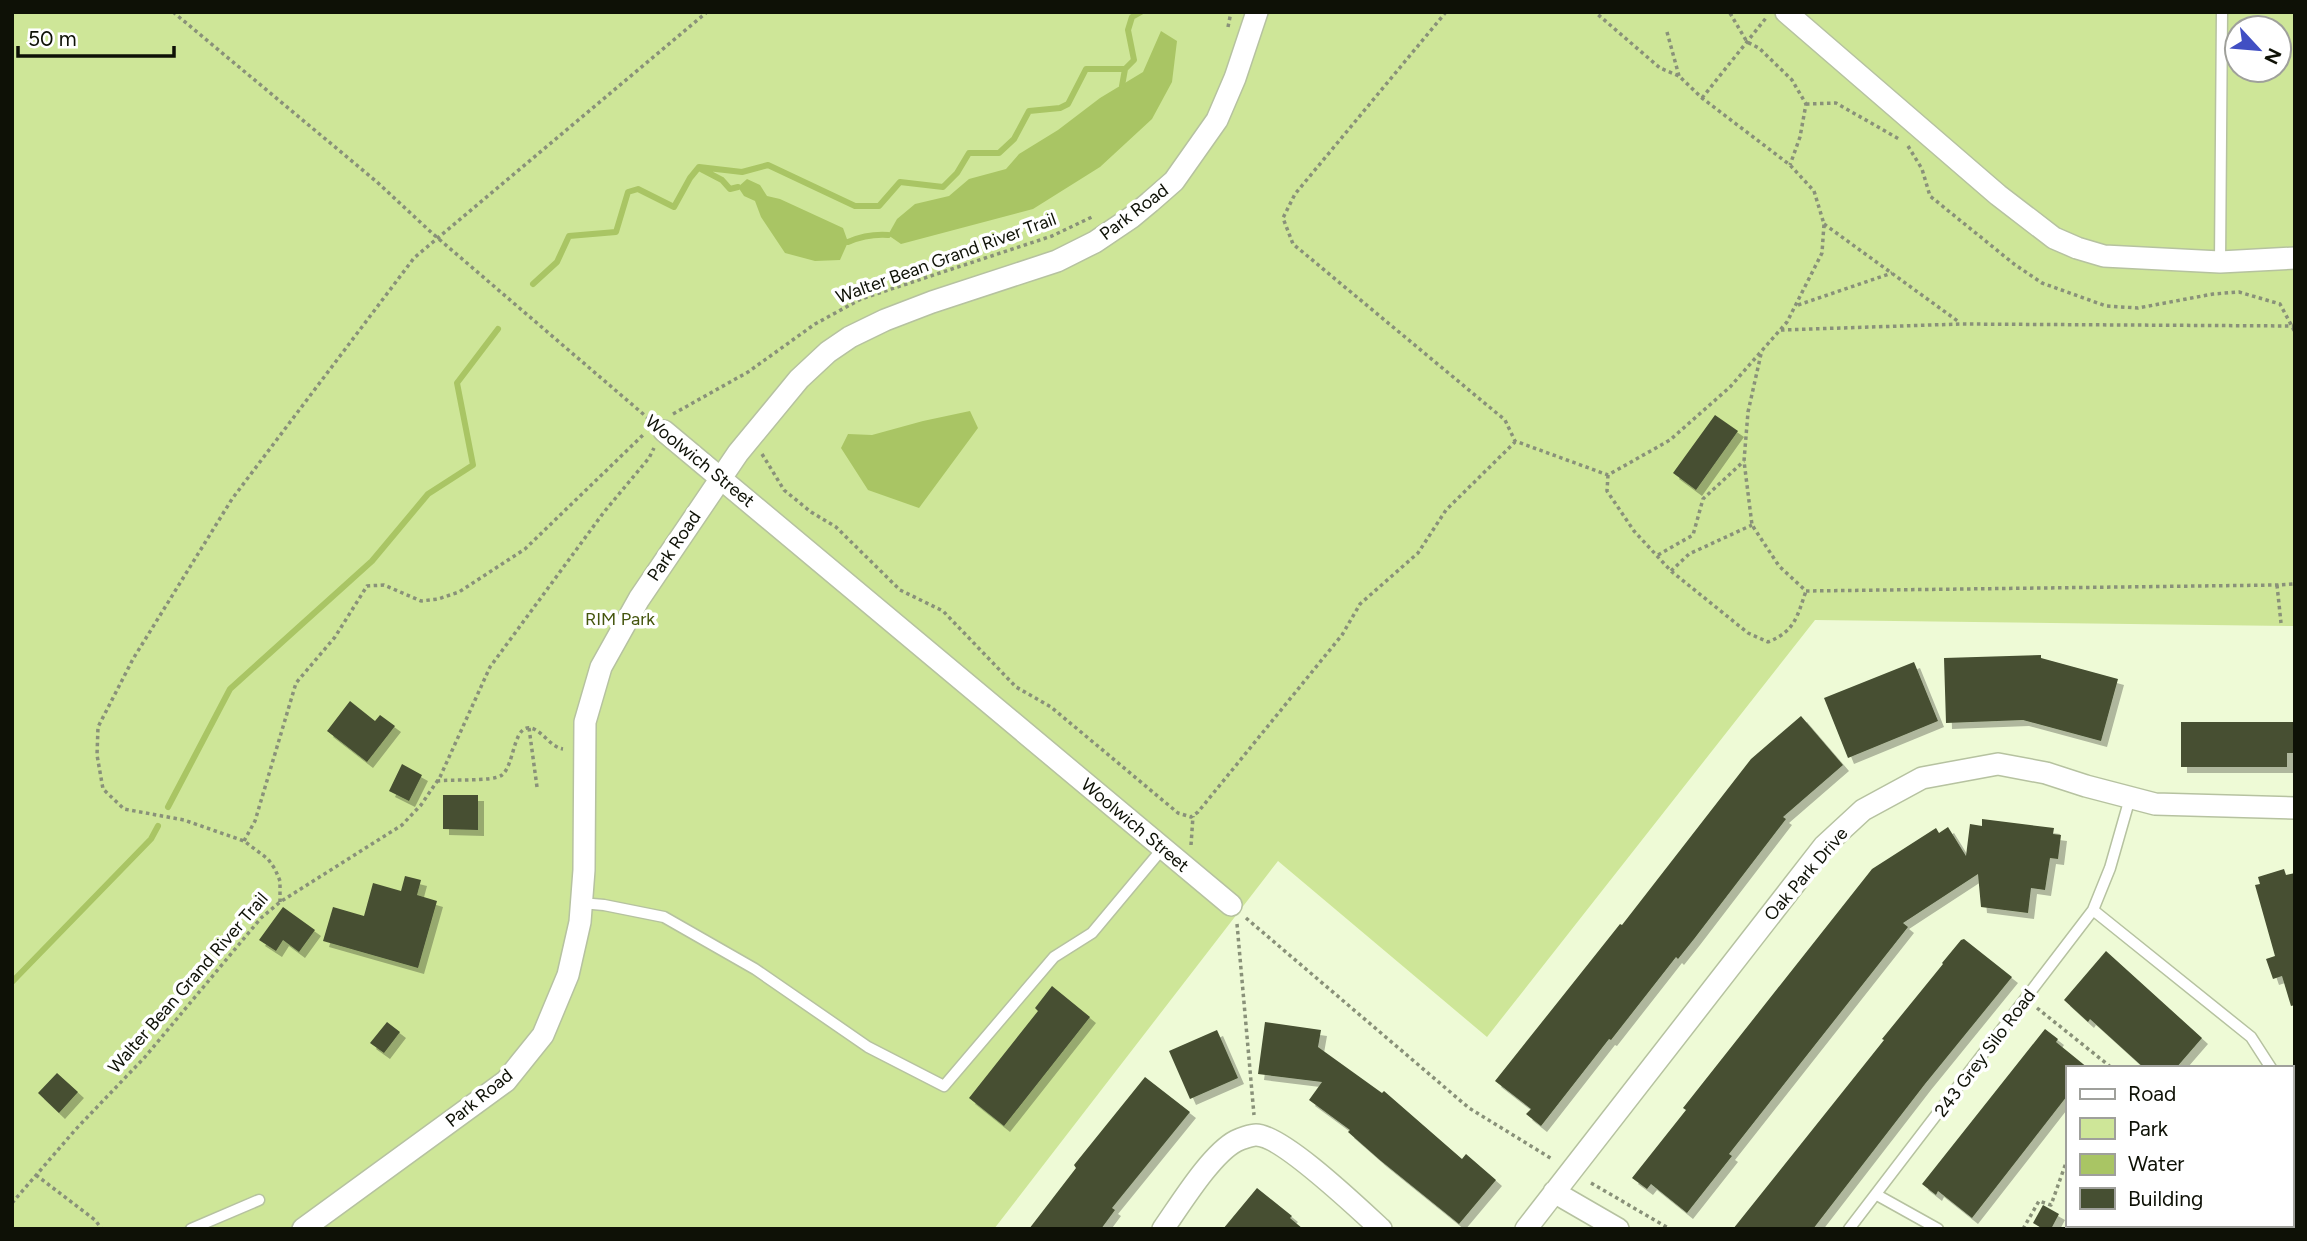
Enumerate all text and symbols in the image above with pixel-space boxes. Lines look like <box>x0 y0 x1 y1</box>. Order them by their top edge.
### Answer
scale bar <box>18 14 173 58</box>
north arrow <box>2223 14 2293 84</box>
text: 50 m <box>28 26 77 51</box>
text: N <box>2259 45 2286 68</box>
street label: Park Road <box>1095 179 1173 245</box>
street label: Walter Bean Grand River Trail <box>833 208 1059 308</box>
street label: Woolwich Street <box>641 410 759 512</box>
street label: Park Road <box>642 507 706 585</box>
park label: RIM Park <box>585 608 655 630</box>
street label: Woolwich Street <box>1076 773 1194 877</box>
street label: Oak Park Drive <box>1759 823 1853 925</box>
street label: Walter Bean Grand River Trail <box>103 888 273 1078</box>
street label: 243 Grey Silo Road <box>1930 985 2040 1121</box>
street label: Park Road <box>441 1064 517 1132</box>
legend <box>2066 1066 2293 1227</box>
text: Road <box>2128 1081 2176 1106</box>
text: Park <box>2128 1116 2169 1141</box>
text: Water <box>2128 1151 2184 1176</box>
text: Building <box>2128 1186 2203 1211</box>

